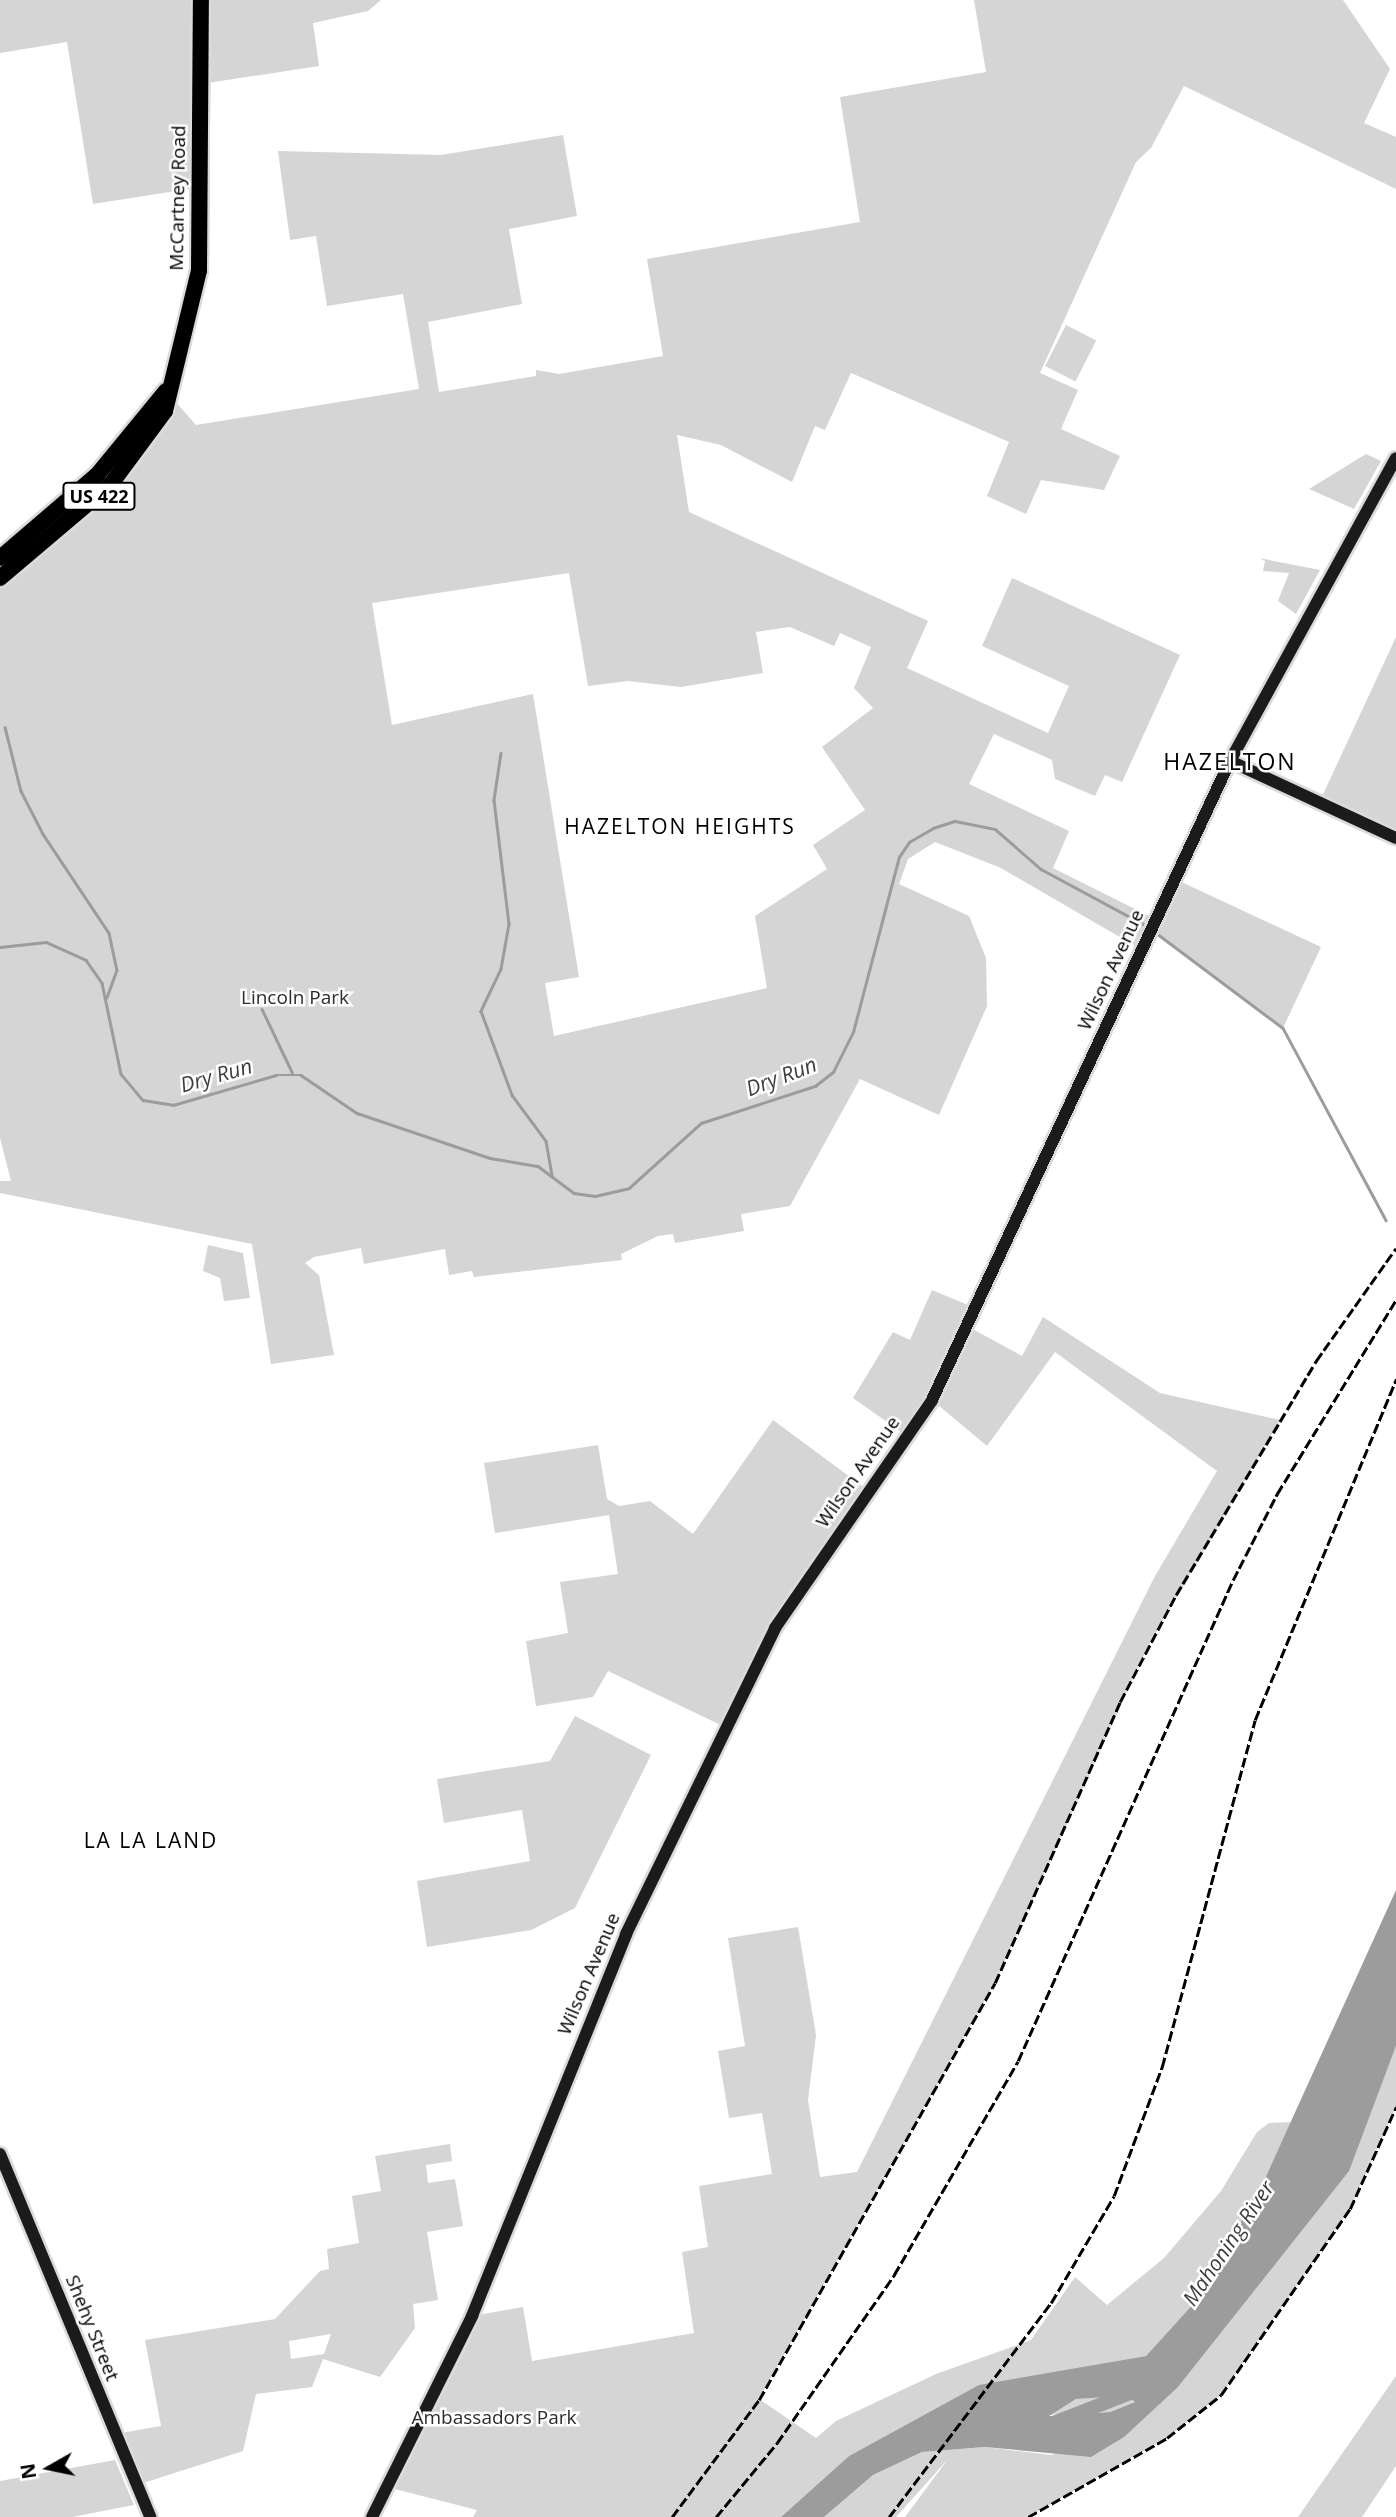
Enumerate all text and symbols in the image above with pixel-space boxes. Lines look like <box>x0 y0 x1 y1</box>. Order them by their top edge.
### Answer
street label: McCartney Road <box>165 125 191 271</box>
road number: US 422 <box>62 482 136 510</box>
district label: HAZELTON <box>1164 747 1296 775</box>
district label: HAZELTON HEIGHTS <box>566 813 794 839</box>
street label: Wilson Avenue <box>1073 906 1149 1034</box>
park label: Lincoln Park <box>241 987 349 1009</box>
water label: Dry Run <box>742 1051 820 1101</box>
water label: Dry Run <box>177 1053 255 1097</box>
street label: Wilson Avenue <box>811 1412 905 1532</box>
district label: LA LA LAND <box>85 1827 217 1853</box>
street label: Wilson Avenue <box>553 1910 625 2038</box>
water label: Mahoning River <box>1177 2176 1279 2310</box>
street label: Shehy Street <box>60 2272 124 2384</box>
park label: Ambassadors Park <box>412 2407 576 2429</box>
north arrow <box>14 2433 84 2503</box>
text: N <box>14 2462 42 2481</box>

